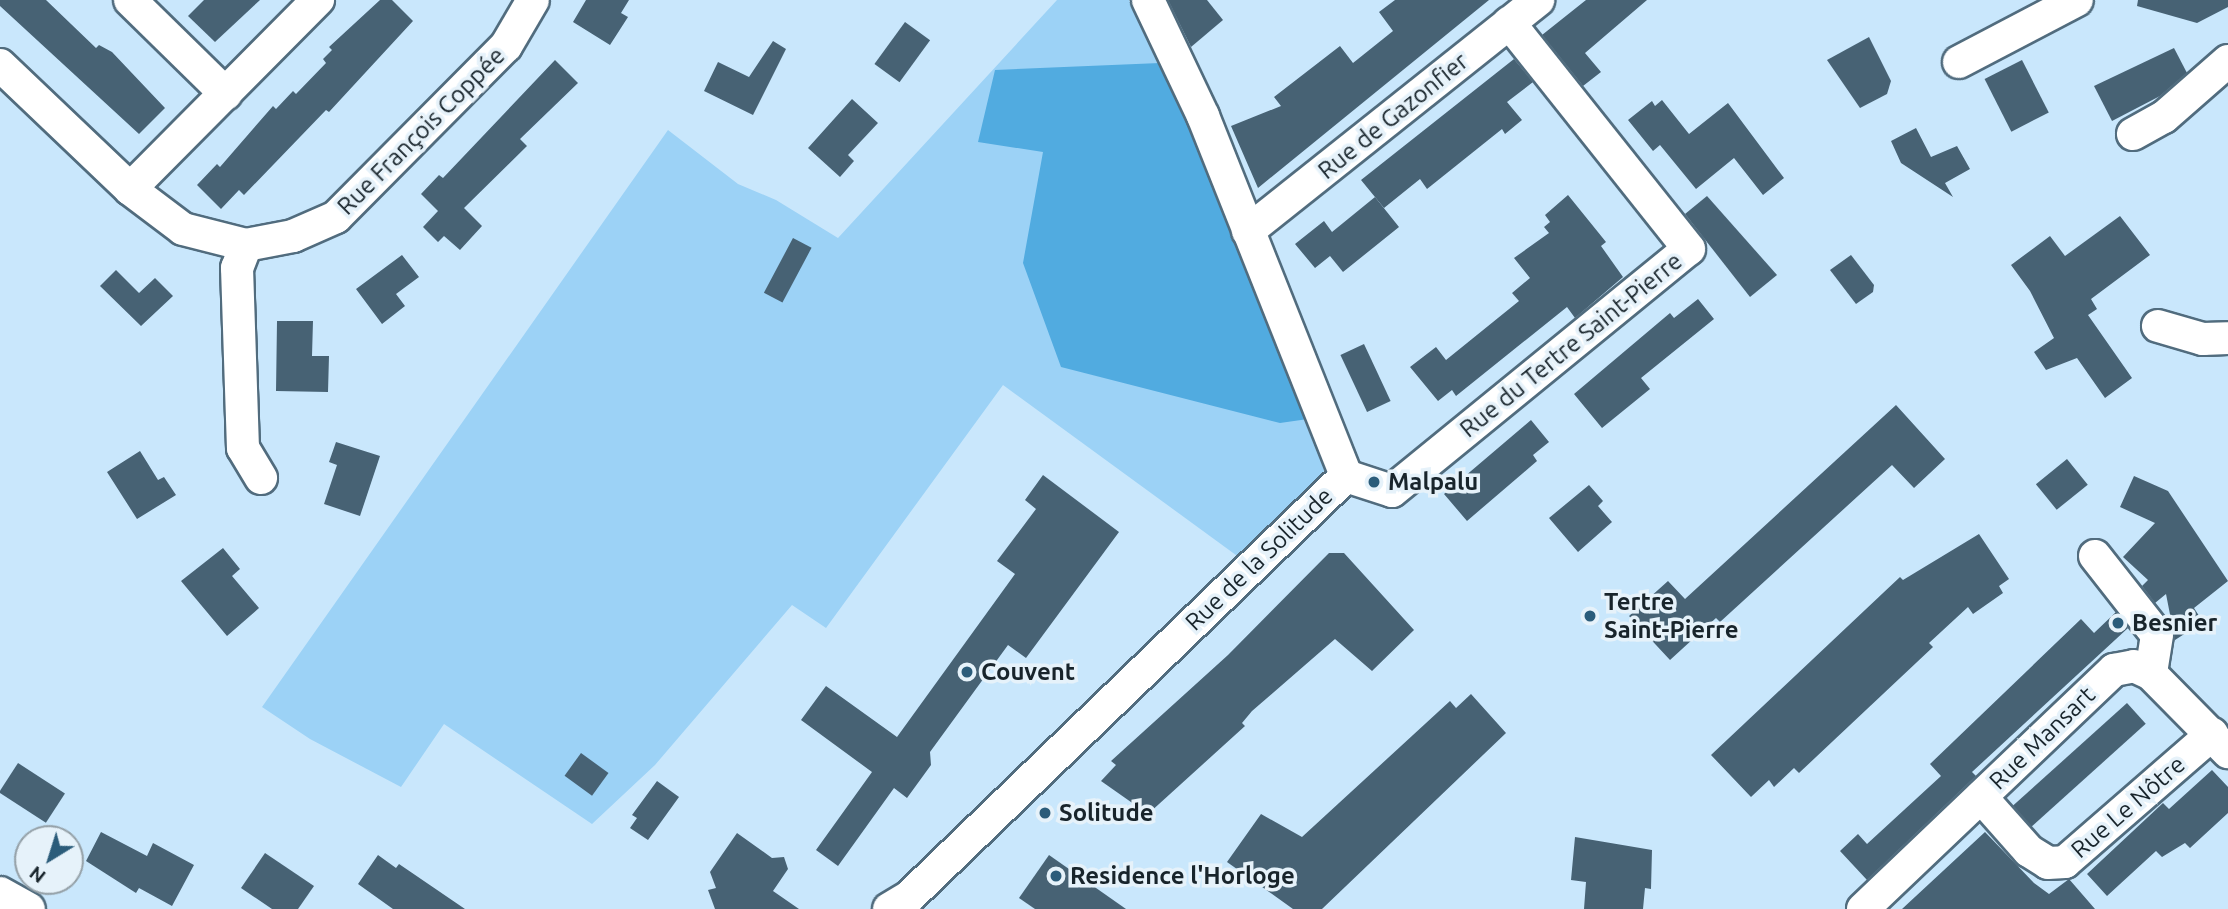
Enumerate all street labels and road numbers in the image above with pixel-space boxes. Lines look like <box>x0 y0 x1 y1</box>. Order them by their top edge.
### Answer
street label: Rue François Coppée <box>331 41 511 221</box>
street label: Rue de Gazonfier <box>1312 47 1474 185</box>
street label: Rue du Tertre Saint-Pierre <box>1454 246 1688 444</box>
street label: Rue de la Solitude <box>1179 481 1339 637</box>
street label: Rue Mansart <box>1983 681 2101 795</box>
street label: Rue Le Nôtre <box>2065 750 2191 864</box>

